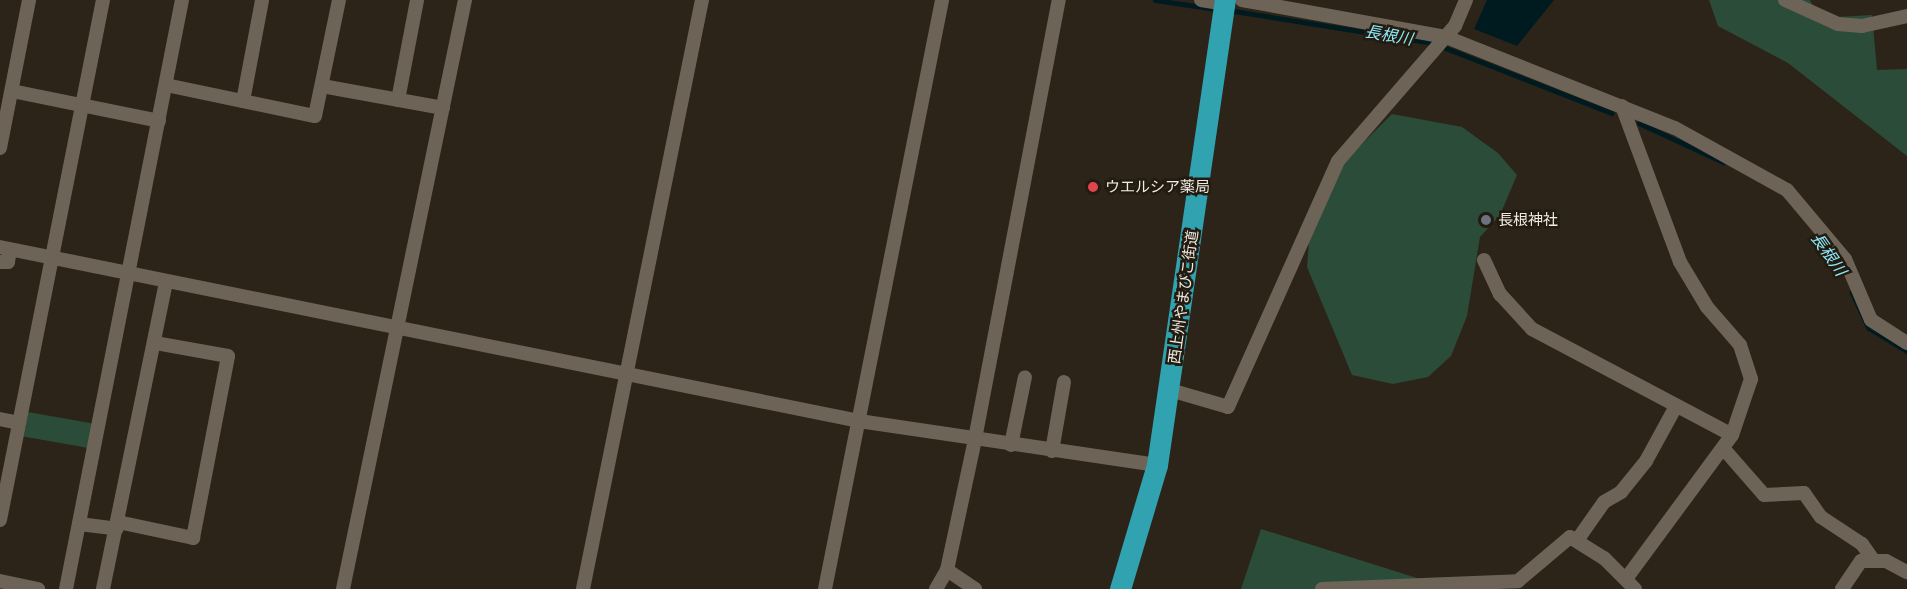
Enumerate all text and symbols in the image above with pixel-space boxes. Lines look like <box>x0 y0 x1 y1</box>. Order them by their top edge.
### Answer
water label: 長根川 <box>1364 21 1414 49</box>
place label: ウエルシア薬局 <box>1105 178 1210 196</box>
marker: ウエルシア薬局 <box>1086 180 1100 194</box>
place label: 長根神社 <box>1498 211 1558 229</box>
marker: 長根神社 <box>1479 213 1493 227</box>
street label: 西上州やまびこ街道 <box>1165 229 1201 365</box>
water label: 長根川 <box>1807 229 1851 279</box>

